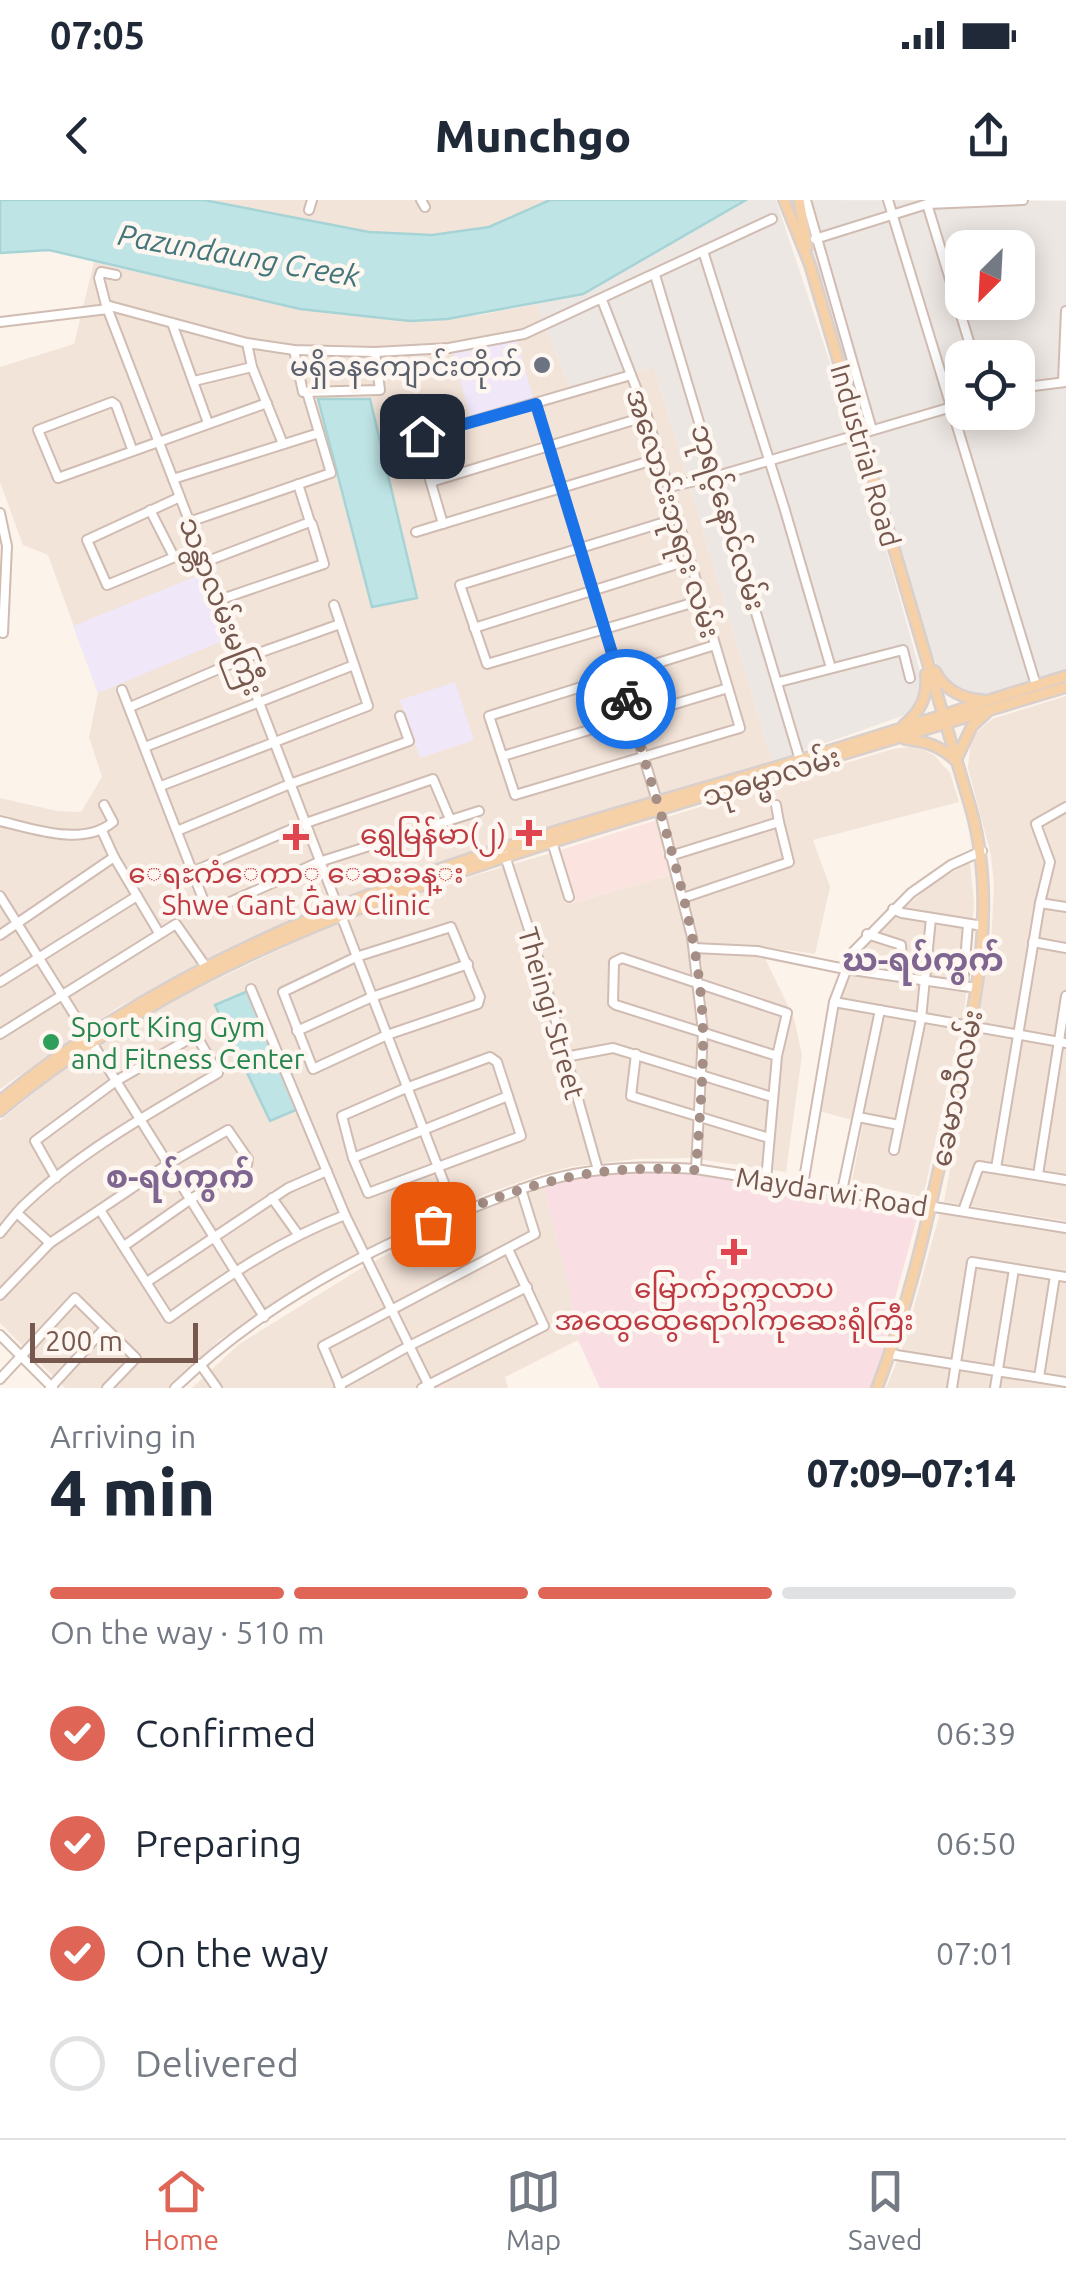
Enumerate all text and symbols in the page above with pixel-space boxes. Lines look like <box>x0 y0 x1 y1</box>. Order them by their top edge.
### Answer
text: 07:05 <box>50 14 145 56</box>
icon: back <box>50 108 105 163</box>
icon: share <box>961 108 1016 163</box>
text: Munchgo <box>435 110 631 161</box>
water label: Pazundaung Creek <box>115 217 363 293</box>
north arrow <box>945 230 1035 320</box>
map controls <box>945 230 1035 430</box>
button: locate <box>945 340 1035 430</box>
place label: မရှိခနကျောင်းတိုက် <box>290 348 522 389</box>
marker: မရှိခနကျောင်းတိုက် <box>531 354 553 376</box>
street label: Industrial Road <box>825 360 907 550</box>
street label: အလောင်းဘုရား လမ်း <box>614 384 729 644</box>
pin <box>380 394 465 479</box>
icon: home <box>395 409 450 464</box>
street label: ဘုရင့်နောင်လမ်း <box>678 419 774 616</box>
street label: သန္တာလမ်းမကြီး <box>166 512 272 702</box>
courier <box>576 649 676 749</box>
icon: bike <box>599 672 654 727</box>
street label: သုဓမ္မာလမ်း <box>698 738 846 820</box>
place label: ရွှေမြန်မာ(၂) <box>360 816 506 857</box>
marker: ရွှေမြန်မာ(၂) <box>516 820 542 846</box>
marker: ေရႊကံေကာ္ ေဆးခန္း Shwe Gant Gaw Clinic <box>283 824 309 850</box>
place label: ေရႊကံေကာ္ ေဆးခန္း Shwe Gant Gaw Clinic <box>128 857 464 920</box>
street label: Theingi Street <box>513 924 591 1102</box>
district label: ဃ-ရပ်ကွက် <box>842 938 1004 986</box>
street label: ခေမာသီလမ်း <box>922 1006 988 1169</box>
place label: Sport King Gym and Fitness Center <box>71 1011 305 1074</box>
marker: Sport King Gym and Fitness Center <box>40 1031 62 1053</box>
district label: စ-ရပ်ကွက် <box>106 1155 254 1203</box>
street label: Maydarwi Road <box>734 1161 930 1221</box>
pin <box>391 1182 476 1267</box>
icon: bag <box>406 1197 461 1252</box>
marker: မြောက်ဥက္ကလာပ အထွေထွေရောဂါကုဆေးရုံကြီး <box>721 1239 747 1265</box>
place label: မြောက်ဥက္ကလာပ အထွေထွေရောဂါကုဆေးရုံကြီး <box>554 1270 914 1343</box>
scale bar <box>30 1318 198 1362</box>
text: 200 m <box>45 1325 123 1356</box>
text: Arriving in <box>50 1418 196 1454</box>
text: 07:09–07:14 <box>807 1452 1016 1494</box>
text: 4 min <box>50 1455 215 1528</box>
text: On the way · 510 m <box>50 1614 325 1650</box>
icon: check <box>50 1706 105 1761</box>
text: Confirmed <box>135 1712 316 1754</box>
text: 06:39 <box>936 1715 1016 1751</box>
icon: check <box>50 1816 105 1871</box>
text: Preparing <box>135 1822 302 1864</box>
text: 06:50 <box>936 1825 1016 1861</box>
icon: check <box>50 1926 105 1981</box>
text: On the way <box>135 1932 328 1974</box>
text: 07:01 <box>936 1935 1016 1971</box>
text: Delivered <box>135 2042 299 2084</box>
tab: Home <box>143 2164 219 2255</box>
tab: Map <box>506 2164 561 2255</box>
tab: Saved <box>848 2164 923 2255</box>

